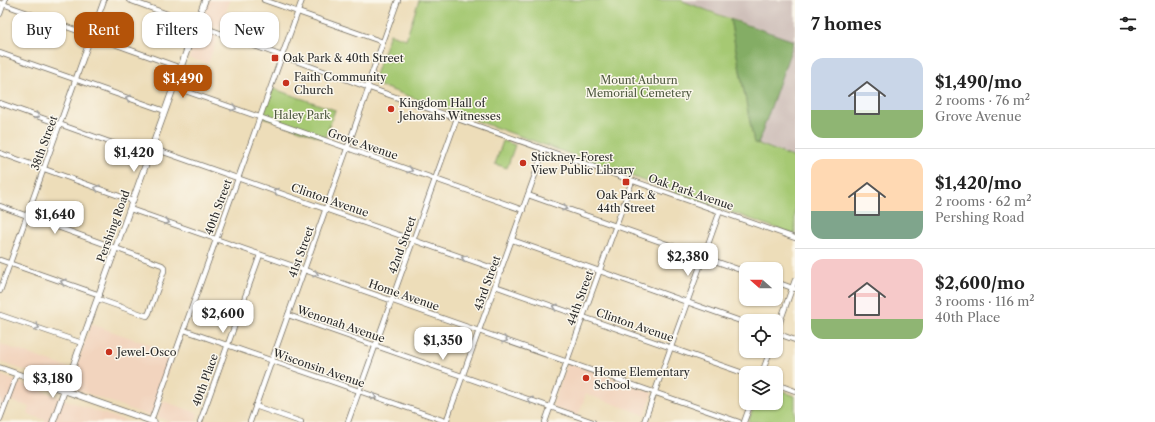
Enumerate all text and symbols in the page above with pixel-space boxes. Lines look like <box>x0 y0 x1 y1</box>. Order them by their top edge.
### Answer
chip: Buy <box>12 12 66 48</box>
chip: Rent <box>74 12 134 48</box>
chip: Filters <box>142 12 212 48</box>
chip: New <box>220 12 279 48</box>
icon: filters <box>1117 13 1139 35</box>
text: 7 homes <box>811 14 882 34</box>
place label: Oak Park & 40th Street <box>283 51 404 65</box>
marker: Oak Park & 40th Street <box>270 53 280 63</box>
pin: $1,490 <box>150 65 216 99</box>
text: $1,490 <box>163 70 203 86</box>
place label: Faith Community Church <box>294 70 387 97</box>
text: $1,490/mo <box>935 72 1022 92</box>
park label: Mount Auburn Memorial Cemetery <box>586 73 693 100</box>
icon: home <box>843 74 891 122</box>
marker: Faith Community Church <box>281 78 291 88</box>
text: 2 rooms · 76 m² <box>935 92 1030 108</box>
one-way arrow <box>125 95 132 103</box>
place label: Kingdom Hall of Jehovahs Witnesses <box>397 96 501 123</box>
one-way arrow <box>230 103 237 112</box>
marker: Kingdom Hall of Jehovahs Witnesses <box>386 104 396 114</box>
park label: Haley Park <box>274 108 331 122</box>
text: Grove Avenue <box>935 108 1021 124</box>
one-way arrow <box>33 111 40 120</box>
street label: 38th Street <box>28 114 60 172</box>
street label: Grove Avenue <box>326 125 400 163</box>
pin: $1,420 <box>101 139 167 173</box>
text: $1,420 <box>114 144 154 160</box>
place label: Stickney-Forest View Public Library <box>530 150 635 177</box>
marker: Stickney-Forest View Public Library <box>518 158 528 168</box>
one-way arrow <box>406 165 413 173</box>
street label: Oak Park Avenue <box>647 171 735 213</box>
text: $1,420/mo <box>935 173 1022 193</box>
icon: home <box>843 175 891 223</box>
street label: 40th Street <box>201 177 235 237</box>
marker: Oak Park & 44th Street <box>621 177 631 187</box>
street label: Clinton Avenue <box>289 180 371 220</box>
one-way arrow <box>93 184 100 192</box>
one-way arrow <box>272 187 279 196</box>
street label: Pershing Road <box>93 188 133 264</box>
place label: Oak Park & 44th Street <box>596 188 656 215</box>
text: 2 rooms · 62 m² <box>935 193 1032 209</box>
pin: $1,640 <box>22 201 88 235</box>
one-way arrow <box>561 203 568 212</box>
text: $1,640 <box>35 206 75 222</box>
text: Pershing Road <box>935 209 1024 225</box>
street label: 42nd Street <box>385 214 419 276</box>
one-way arrow <box>163 217 170 226</box>
street label: 41st Street <box>285 224 317 280</box>
pin: $2,380 <box>655 243 721 277</box>
text: $2,380 <box>667 248 709 264</box>
street label: 43rd Street <box>471 253 503 313</box>
one-way arrow <box>461 254 468 262</box>
north arrow <box>739 262 783 306</box>
map controls <box>739 262 783 410</box>
street label: 44th Street <box>564 268 596 327</box>
one-way arrow <box>313 270 320 278</box>
text: $2,600/mo <box>935 273 1025 293</box>
icon: home <box>843 275 891 323</box>
street label: Home Avenue <box>367 276 441 314</box>
one-way arrow <box>59 278 66 286</box>
text: 3 rooms · 116 m² <box>935 293 1035 309</box>
pin: $2,600 <box>190 300 256 334</box>
street label: Wenonah Avenue <box>294 302 387 346</box>
one-way arrow <box>552 303 559 311</box>
text: $2,600 <box>202 305 244 321</box>
street label: Clinton Avenue <box>594 305 676 345</box>
text: 40th Place <box>935 309 1000 325</box>
button: locate <box>739 314 783 358</box>
one-way arrow <box>33 323 40 331</box>
pin: $1,350 <box>410 327 476 361</box>
text: $1,350 <box>423 332 463 348</box>
one-way arrow <box>501 336 508 344</box>
place label: Jewel-Osco <box>115 345 177 359</box>
street label: Wisconsin Avenue <box>270 345 367 390</box>
marker: Jewel-Osco <box>104 347 114 357</box>
street label: 40th Place <box>189 352 221 408</box>
pin: $3,180 <box>20 365 86 399</box>
place label: Home Elementary School <box>594 365 691 392</box>
button: layers <box>739 366 783 410</box>
text: $3,180 <box>33 370 73 386</box>
marker: Home Elementary School <box>581 373 591 383</box>
one-way arrow <box>371 392 378 400</box>
one-way arrow <box>526 396 533 405</box>

